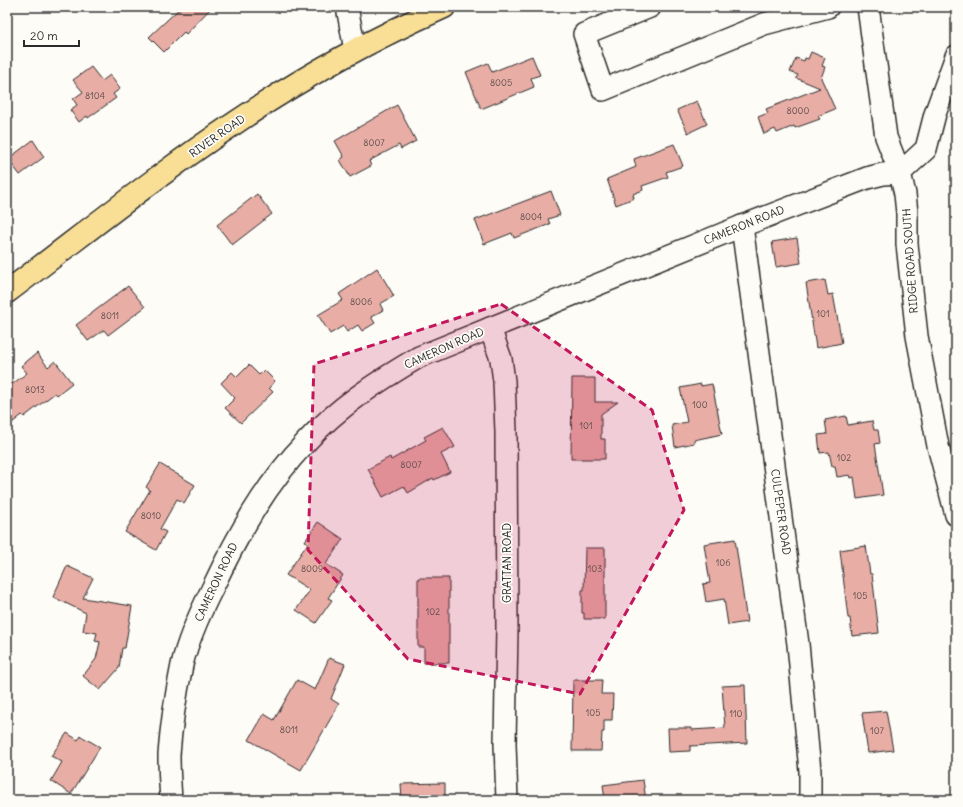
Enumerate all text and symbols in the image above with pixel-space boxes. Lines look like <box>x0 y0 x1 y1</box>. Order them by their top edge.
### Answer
scale bar <box>24 22 79 48</box>
text: 20 m <box>30 28 58 43</box>
house number: 8005 <box>490 77 512 88</box>
house number: 8104 <box>85 90 105 101</box>
house number: 8000 <box>787 105 810 116</box>
street label: RIVER ROAD <box>186 111 248 160</box>
house number: 8007 <box>363 137 385 148</box>
street label: CAMERON ROAD <box>702 202 787 248</box>
street label: RIDGE ROAD SOUTH <box>899 208 921 314</box>
house number: 8004 <box>520 211 542 222</box>
house number: 8006 <box>350 296 372 307</box>
house number: 101 <box>816 308 830 319</box>
house number: 8011 <box>101 310 119 321</box>
street label: CAMERON ROAD <box>402 324 486 372</box>
house number: 8013 <box>25 384 45 395</box>
house number: 100 <box>692 399 708 410</box>
house number: 101 <box>579 420 593 431</box>
house number: 102 <box>837 452 851 463</box>
house number: 8007 <box>400 459 422 470</box>
street label: CULPEPER ROAD <box>768 468 794 556</box>
house number: 8010 <box>141 510 161 521</box>
street label: GRATTAN ROAD <box>500 523 514 603</box>
street label: CAMERON ROAD <box>192 540 241 624</box>
house number: 106 <box>716 557 730 568</box>
house number: 8009 <box>301 563 323 574</box>
house number: 103 <box>588 563 602 574</box>
house number: 105 <box>853 590 867 601</box>
house number: 102 <box>426 606 440 617</box>
house number: 105 <box>586 707 600 718</box>
house number: 110 <box>729 708 743 719</box>
house number: 8011 <box>280 724 298 735</box>
house number: 107 <box>870 725 884 736</box>

